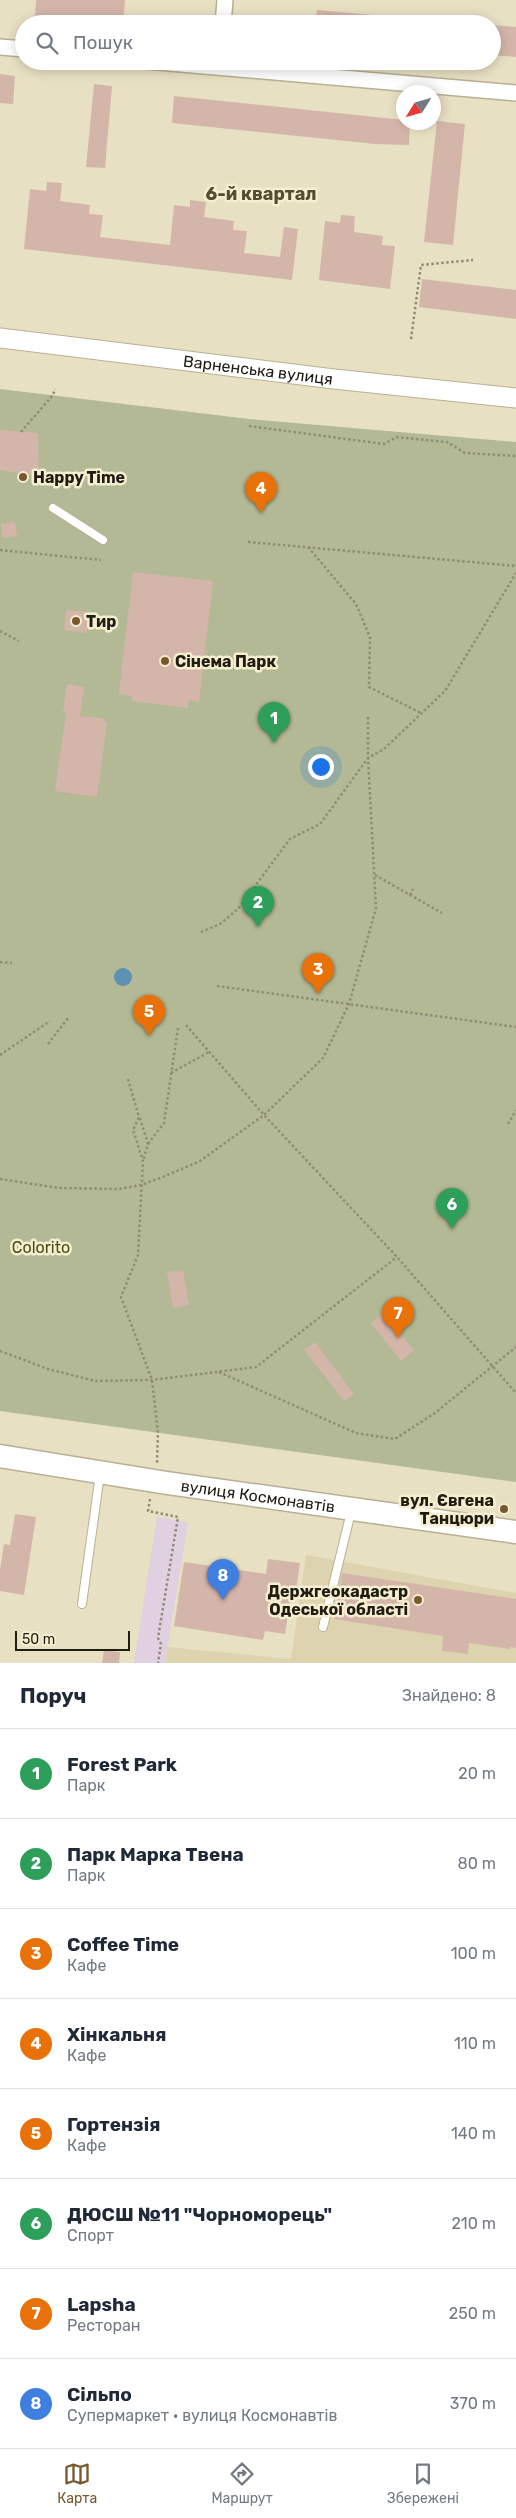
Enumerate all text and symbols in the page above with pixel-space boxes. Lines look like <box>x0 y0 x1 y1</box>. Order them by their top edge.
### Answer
search box <box>15 15 501 70</box>
icon: search <box>33 29 61 57</box>
text: Пошук <box>73 31 133 54</box>
north arrow <box>396 85 441 130</box>
district label: 6-й квартал <box>205 183 317 205</box>
street label: Варненська вулиця <box>182 352 334 389</box>
place label: Happy Time <box>33 468 125 487</box>
marker: Happy Time <box>17 471 29 483</box>
pin: 4 <box>245 472 277 513</box>
place label: Тир <box>86 612 116 631</box>
marker: Тир <box>70 615 82 627</box>
place label: Сінема Парк <box>175 652 276 671</box>
marker: Сінема Парк <box>159 655 171 667</box>
pin: 1 <box>258 702 290 743</box>
your location <box>308 754 334 780</box>
pin: 2 <box>242 886 274 927</box>
pin: 3 <box>302 953 334 994</box>
pin: 5 <box>133 995 165 1036</box>
pin: 6 <box>436 1188 468 1229</box>
park label: Colorito <box>12 1238 70 1257</box>
pin: 7 <box>382 1297 414 1338</box>
street label: вулиця Космонавтів <box>180 1476 336 1516</box>
place label: вул. Євгена Танцюри <box>400 1491 494 1528</box>
marker: вул. Євгена Танцюри <box>498 1503 510 1515</box>
pin: 8 <box>207 1559 239 1600</box>
place label: Держгеокадастр Одеської області <box>267 1582 408 1619</box>
marker: Держгеокадастр Одеської області <box>412 1594 424 1606</box>
scale bar <box>15 1628 130 1651</box>
text: 50 m <box>22 1631 55 1648</box>
text: Поруч <box>20 1683 86 1708</box>
text: Знайдено: 8 <box>402 1686 496 1705</box>
text: Forest Park <box>67 1753 177 1776</box>
text: 1 <box>32 1764 40 1783</box>
text: 20 m <box>458 1764 496 1783</box>
text: Парк <box>67 1776 105 1795</box>
text: Парк Марка Твена <box>67 1843 244 1866</box>
text: 2 <box>31 1854 41 1873</box>
text: 80 m <box>458 1854 496 1873</box>
text: Парк <box>67 1866 105 1885</box>
text: Coffee Time <box>67 1933 179 1956</box>
text: 3 <box>31 1944 41 1963</box>
text: 100 m <box>451 1944 496 1963</box>
text: Кафе <box>67 1956 107 1975</box>
text: Хінкальня <box>67 2023 166 2046</box>
text: 4 <box>31 2034 41 2053</box>
text: 110 m <box>454 2034 496 2053</box>
text: Кафе <box>67 2046 107 2065</box>
text: Гортензія <box>67 2113 161 2136</box>
text: 5 <box>31 2124 41 2143</box>
text: 140 m <box>451 2124 496 2143</box>
text: Кафе <box>67 2136 107 2155</box>
text: ДЮСШ №11 "Чорноморець" <box>67 2203 332 2226</box>
text: 6 <box>31 2214 41 2233</box>
text: 210 m <box>451 2214 496 2233</box>
text: Спорт <box>67 2226 114 2245</box>
text: Lapsha <box>67 2293 136 2316</box>
text: 7 <box>31 2304 41 2323</box>
text: 250 m <box>449 2304 496 2323</box>
text: Ресторан <box>67 2316 141 2335</box>
text: Сільпо <box>67 2383 132 2406</box>
text: 8 <box>31 2394 41 2413</box>
text: 370 m <box>450 2394 496 2413</box>
text: Супермаркет · вулиця Космонавтів <box>67 2406 337 2425</box>
tab: Карта <box>57 2460 97 2507</box>
tab: Маршрут <box>212 2460 273 2507</box>
tab: Збережені <box>387 2460 459 2507</box>

